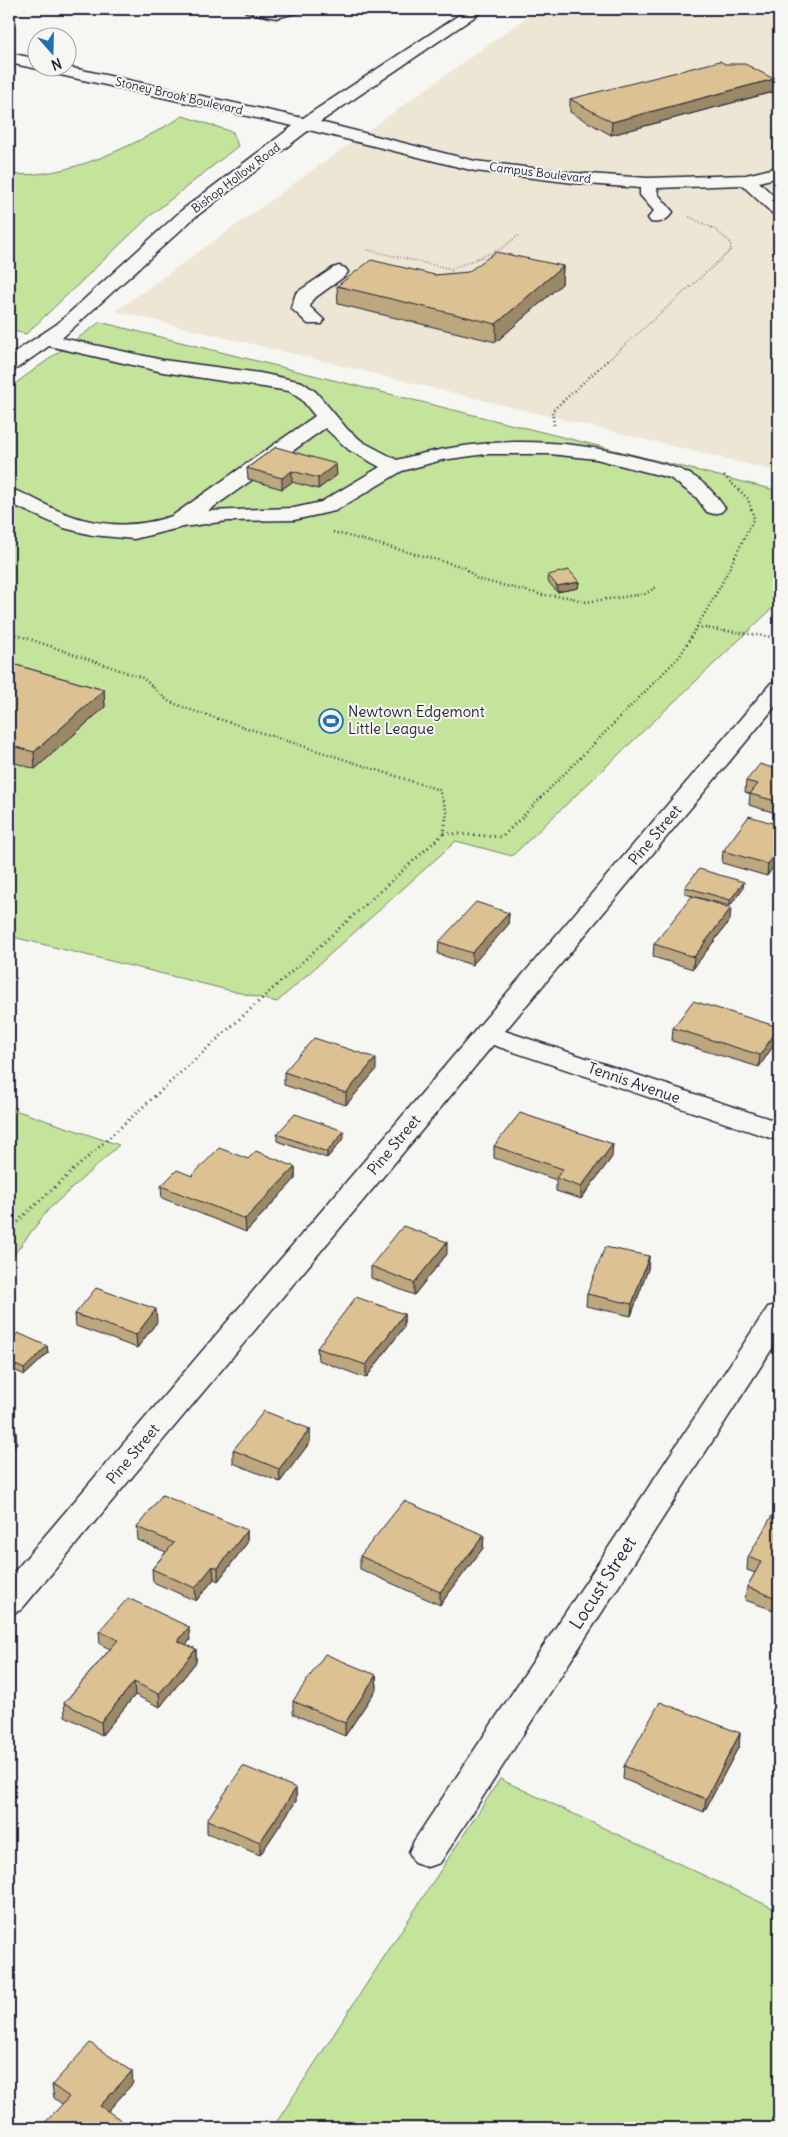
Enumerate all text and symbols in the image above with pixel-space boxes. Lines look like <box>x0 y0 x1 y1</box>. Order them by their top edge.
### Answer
north arrow <box>28 28 78 78</box>
text: N <box>49 54 64 74</box>
street label: Stoney Brook Boulevard <box>114 74 244 118</box>
street label: Bishop Hollow Road <box>188 139 283 216</box>
street label: Campus Boulevard <box>488 159 592 186</box>
place label: Newtown Edgemont Little League <box>348 702 485 738</box>
sports icon: Newtown Edgemont Little League <box>318 708 344 734</box>
street label: Pine Street <box>624 801 685 869</box>
street label: Tennis Avenue <box>586 1058 683 1107</box>
street label: Pine Street <box>363 1111 424 1179</box>
street label: Pine Street <box>102 1420 163 1488</box>
street label: Locust Street <box>564 1532 641 1633</box>

